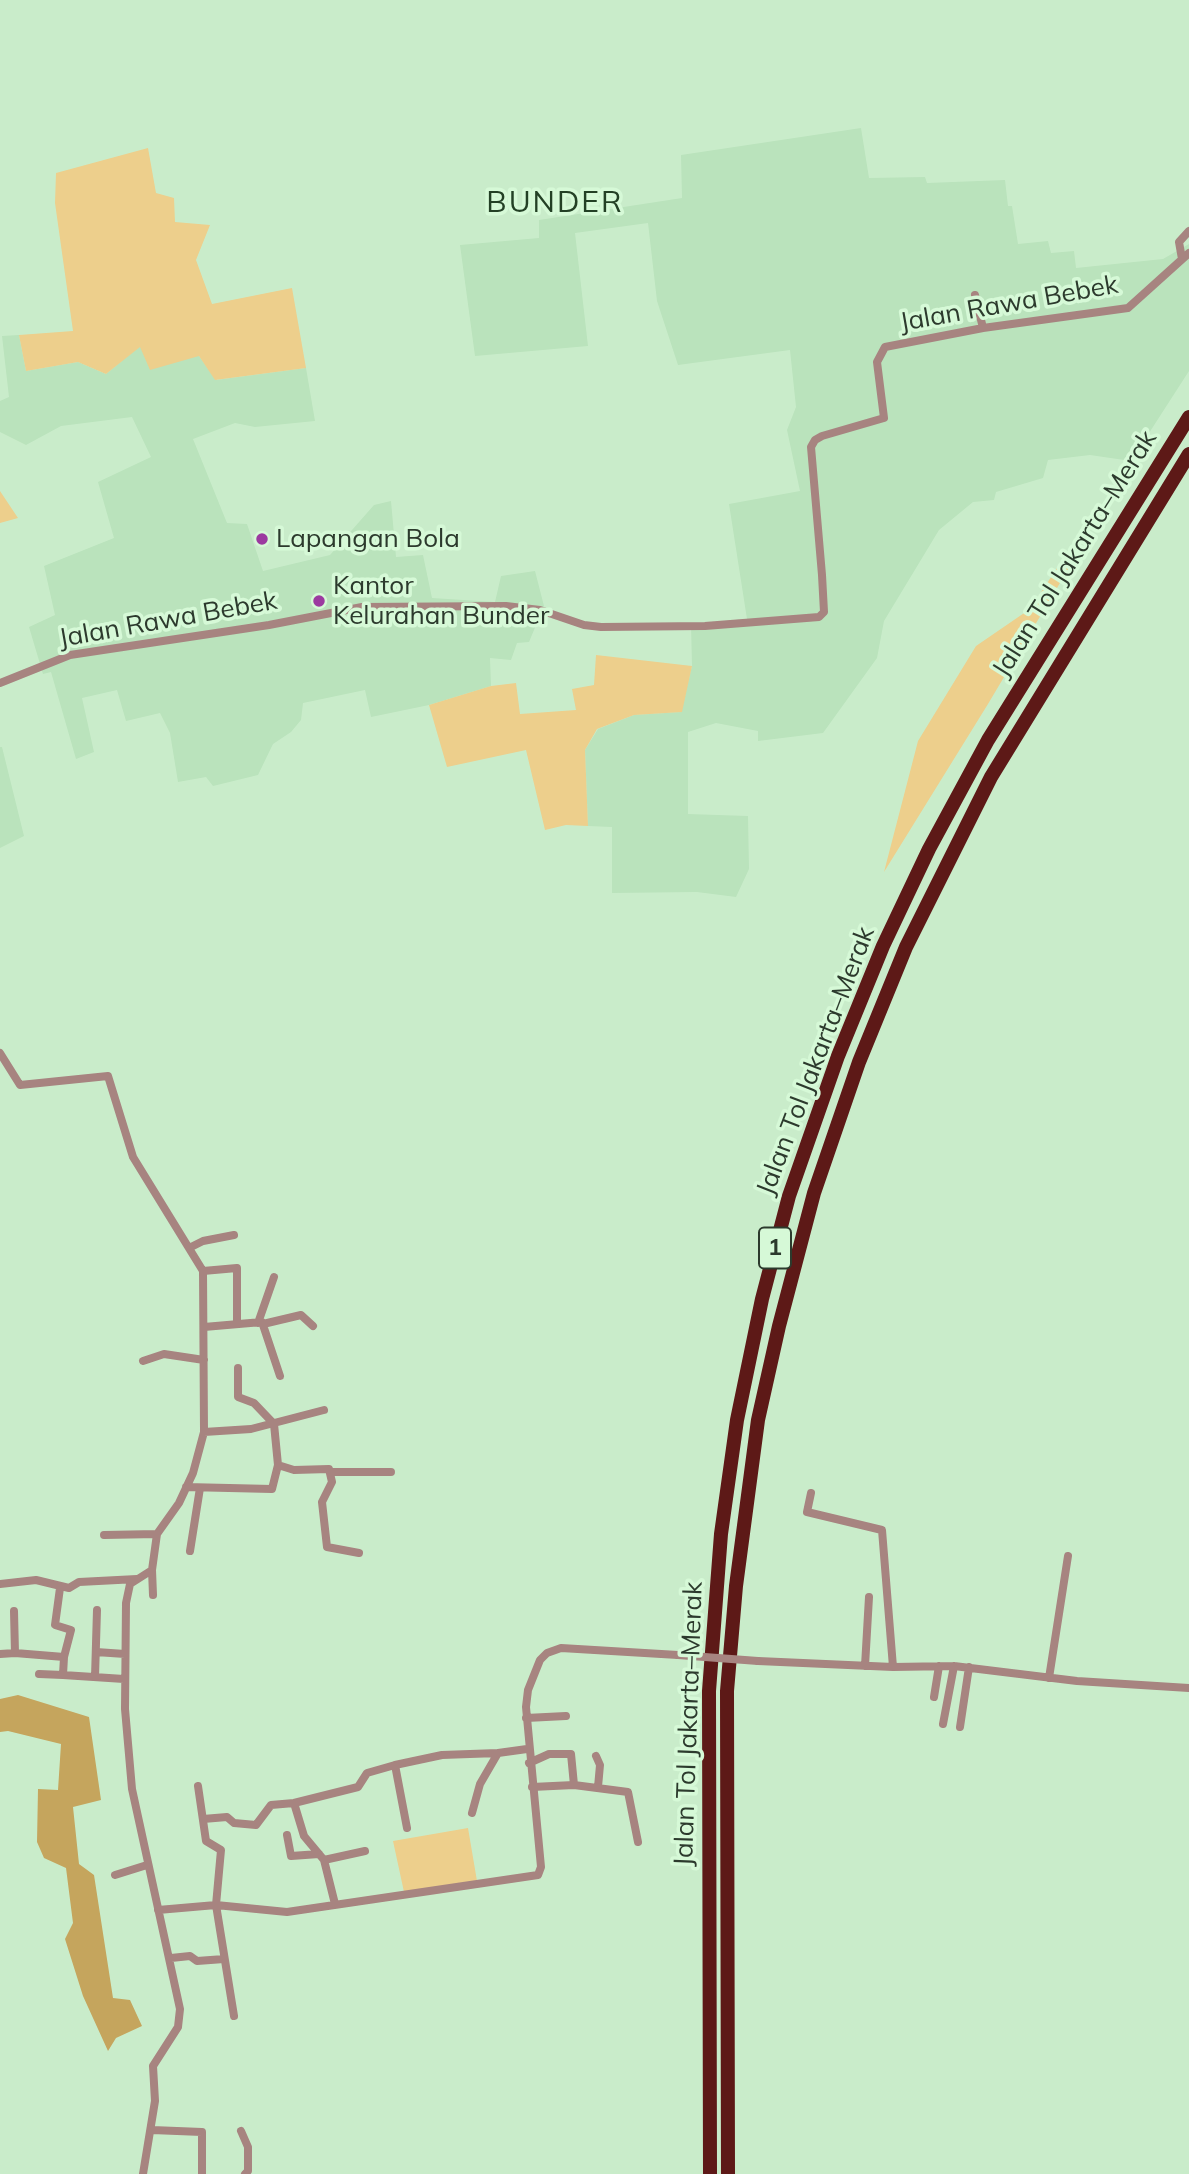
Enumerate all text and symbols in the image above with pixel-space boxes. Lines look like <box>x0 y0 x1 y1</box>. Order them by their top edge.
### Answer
district label: BUNDER <box>487 185 623 221</box>
street label: Jalan Rawa Bebek <box>897 269 1121 339</box>
street label: Jalan Tol Jakarta–Merak <box>986 425 1164 683</box>
place label: Lapangan Bola <box>276 523 460 555</box>
marker: Lapangan Bola <box>254 531 270 547</box>
place label: Kantor Kelurahan Bunder <box>333 570 549 632</box>
street label: Jalan Rawa Bebek <box>56 585 280 655</box>
marker: Kantor Kelurahan Bunder <box>311 593 327 609</box>
street label: Jalan Tol Jakarta–Merak <box>750 922 882 1200</box>
road number: 1 <box>759 1228 791 1268</box>
street label: Jalan Tol Jakarta–Merak <box>668 1581 710 1867</box>

